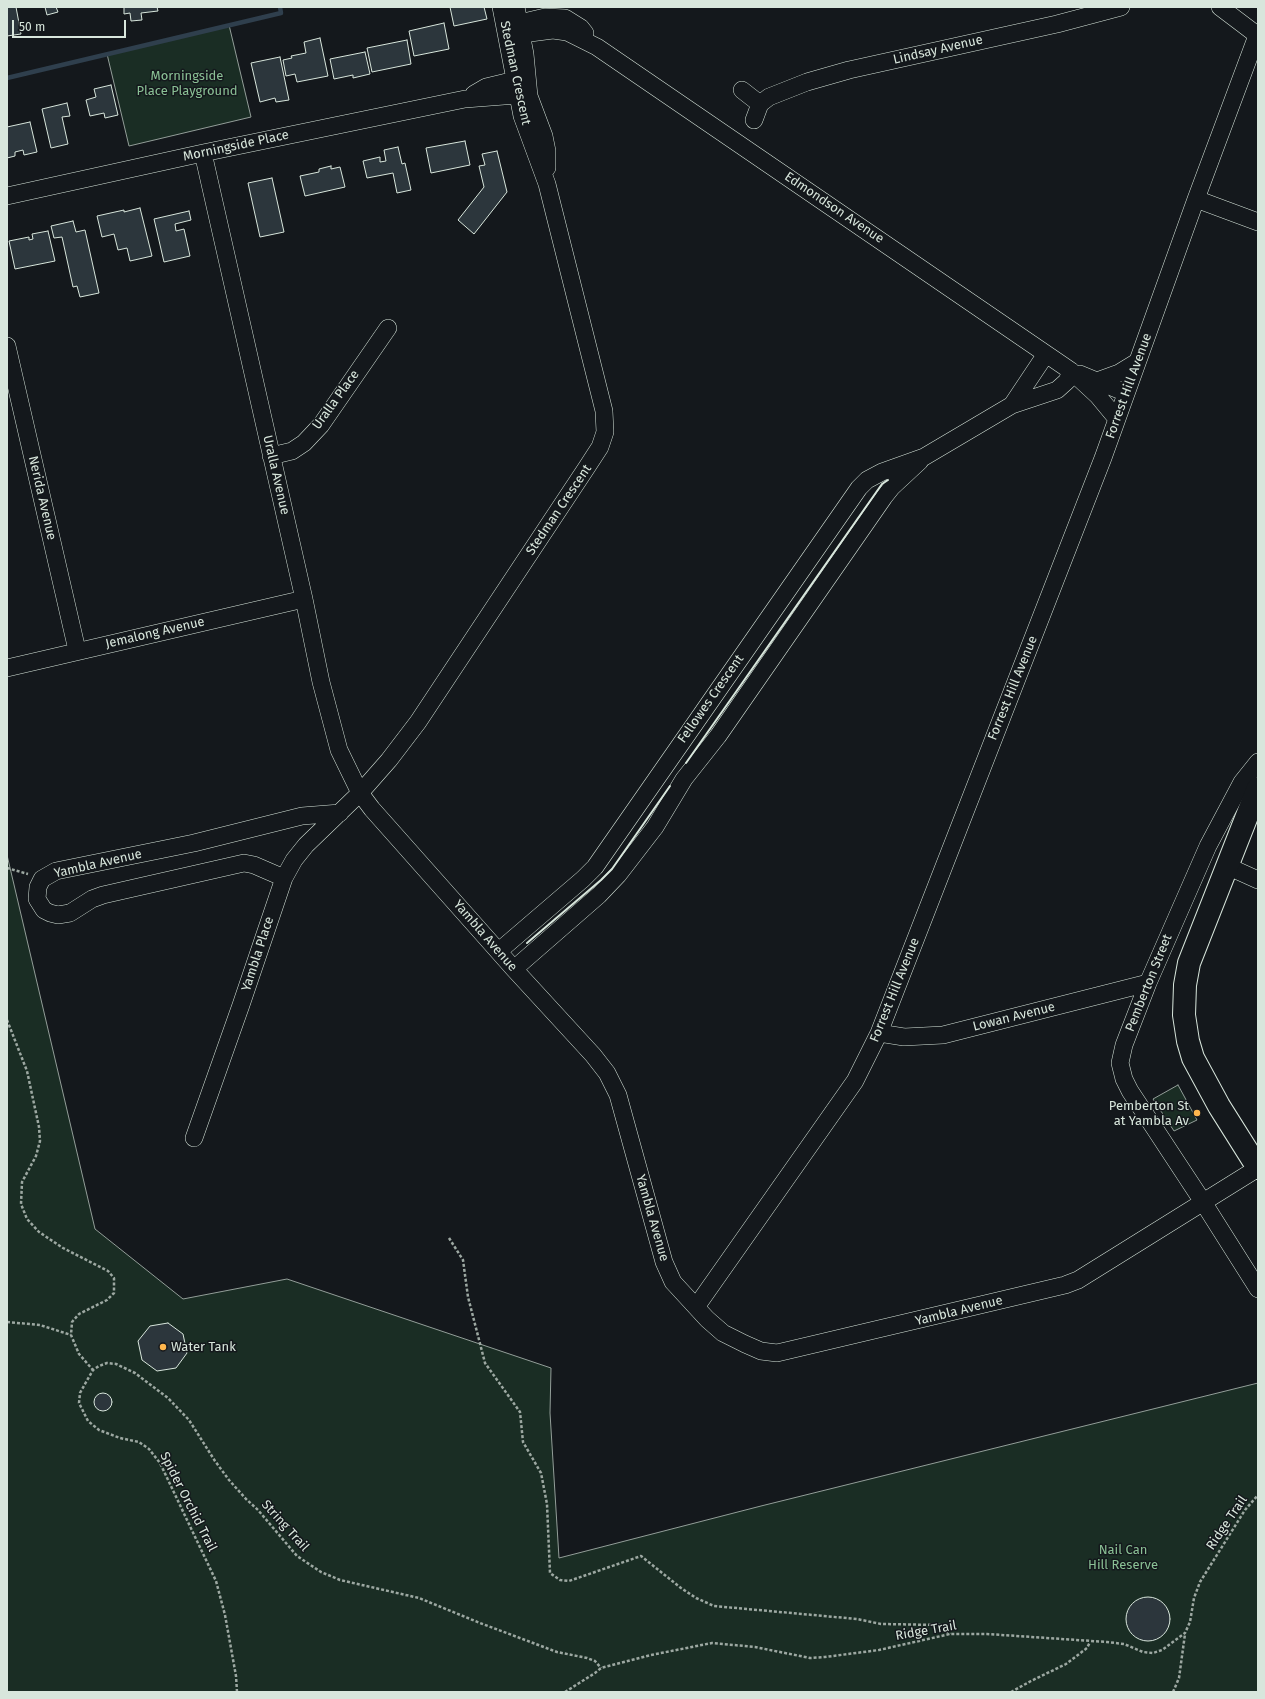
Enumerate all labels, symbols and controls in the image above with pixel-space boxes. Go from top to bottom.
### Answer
scale bar [14,12,128,38]
text: 50 m [19,20,45,34]
street label: Stedman Crescent [496,20,534,126]
street label: Lindsay Avenue [892,32,984,68]
park label: Morningside Place Playground [136,68,238,99]
street label: Morningside Place [182,127,290,165]
street label: Edmondson Avenue [781,169,887,247]
street label: Forrest Hill Avenue [1103,331,1155,441]
street label: Uralla Place [309,367,363,433]
street label: Uralla Avenue [259,434,293,516]
street label: Nerida Avenue [25,454,59,542]
street label: Stedman Crescent [523,462,595,558]
street label: Jemalong Avenue [104,614,206,652]
street label: Forrest Hill Avenue [985,634,1041,742]
street label: Fellowes Crescent [675,652,747,746]
street label: Yambla Avenue [53,846,143,882]
street label: Yambla Avenue [450,897,520,975]
street label: Yambla Place [239,915,277,993]
street label: Pemberton Street [1122,932,1176,1034]
street label: Forrest Hill Avenue [867,936,923,1044]
street label: Lowan Avenue [971,999,1057,1035]
place label: Pemberton St at Yambla Av [1109,1098,1189,1129]
marker: Pemberton St at Yambla Av [1192,1108,1202,1118]
street label: Yambla Avenue [632,1173,672,1263]
street label: Yambla Avenue [914,1293,1004,1329]
place label: Water Tank [171,1339,236,1355]
marker: Water Tank [158,1342,168,1352]
street label: Spider Orchid Trail [156,1450,220,1554]
street label: Ridge Trail [1203,1493,1251,1553]
street label: String Trail [258,1497,312,1555]
park label: Nail Can Hill Reserve [1088,1542,1158,1573]
street label: Ridge Trail [894,1618,958,1644]

